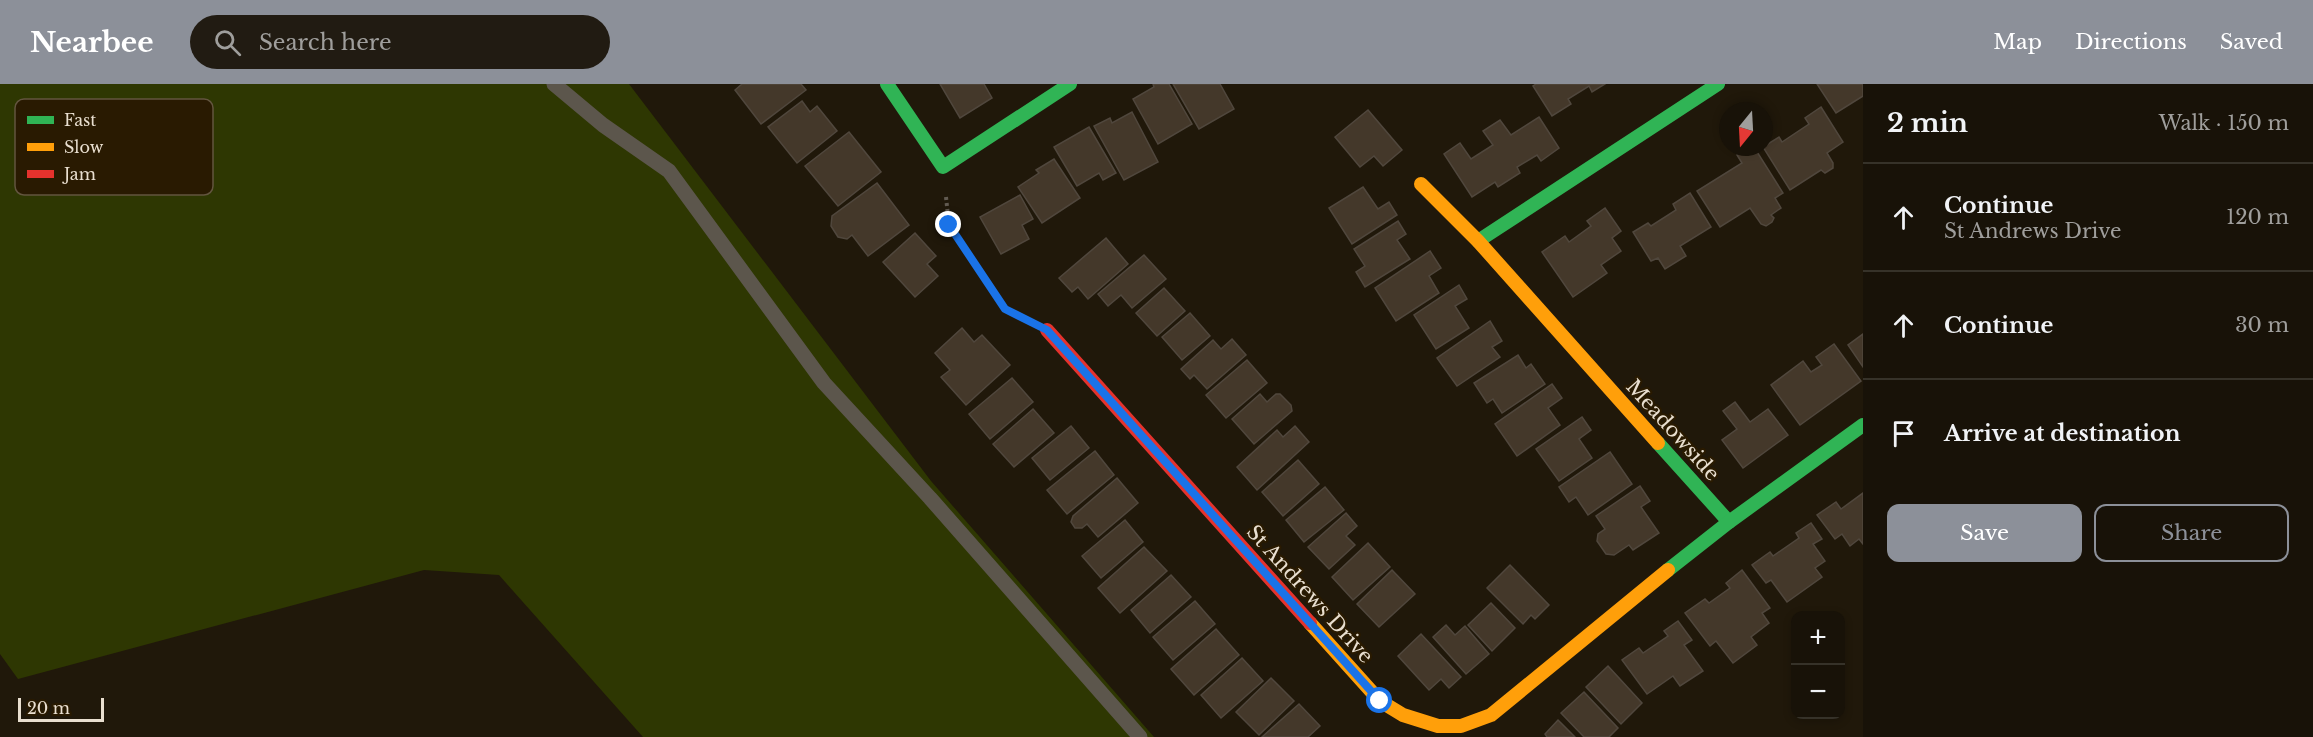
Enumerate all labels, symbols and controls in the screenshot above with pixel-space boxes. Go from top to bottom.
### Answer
search box [190,15,610,69]
text: Nearbee [30,25,154,60]
icon: search [211,26,244,59]
text: Search here [259,29,392,56]
text: Map [1993,29,2042,55]
text: Directions [2075,29,2187,55]
text: Saved [2220,29,2283,55]
legend [15,99,213,195]
north arrow [1719,102,1773,156]
text: 2 min [1887,107,1968,139]
text: Fast [64,110,96,130]
text: Walk · 150 m [2159,111,2289,135]
text: Slow [64,137,104,157]
text: Jam [62,164,96,184]
text: Continue [1944,192,2053,219]
icon: ahead [1887,201,1920,234]
text: 120 m [2226,205,2289,229]
route end [935,211,961,237]
text: St Andrews Drive [1944,219,2121,243]
icon: ahead [1887,309,1920,342]
text: Continue [1944,312,2053,339]
text: 30 m [2235,313,2289,337]
street label: Meadowside [1621,375,1725,485]
icon: arrive [1887,417,1920,450]
text: Arrive at destination [1944,420,2181,447]
button: Save [1887,504,2082,562]
button: Share [2094,504,2289,562]
street label: St Andrews Drive [1242,520,1378,668]
map controls [1791,611,1845,719]
button: + [1791,611,1845,665]
button: − [1791,665,1845,719]
route start [1366,687,1392,713]
scale bar [18,695,104,722]
text: 20 m [27,698,70,718]

